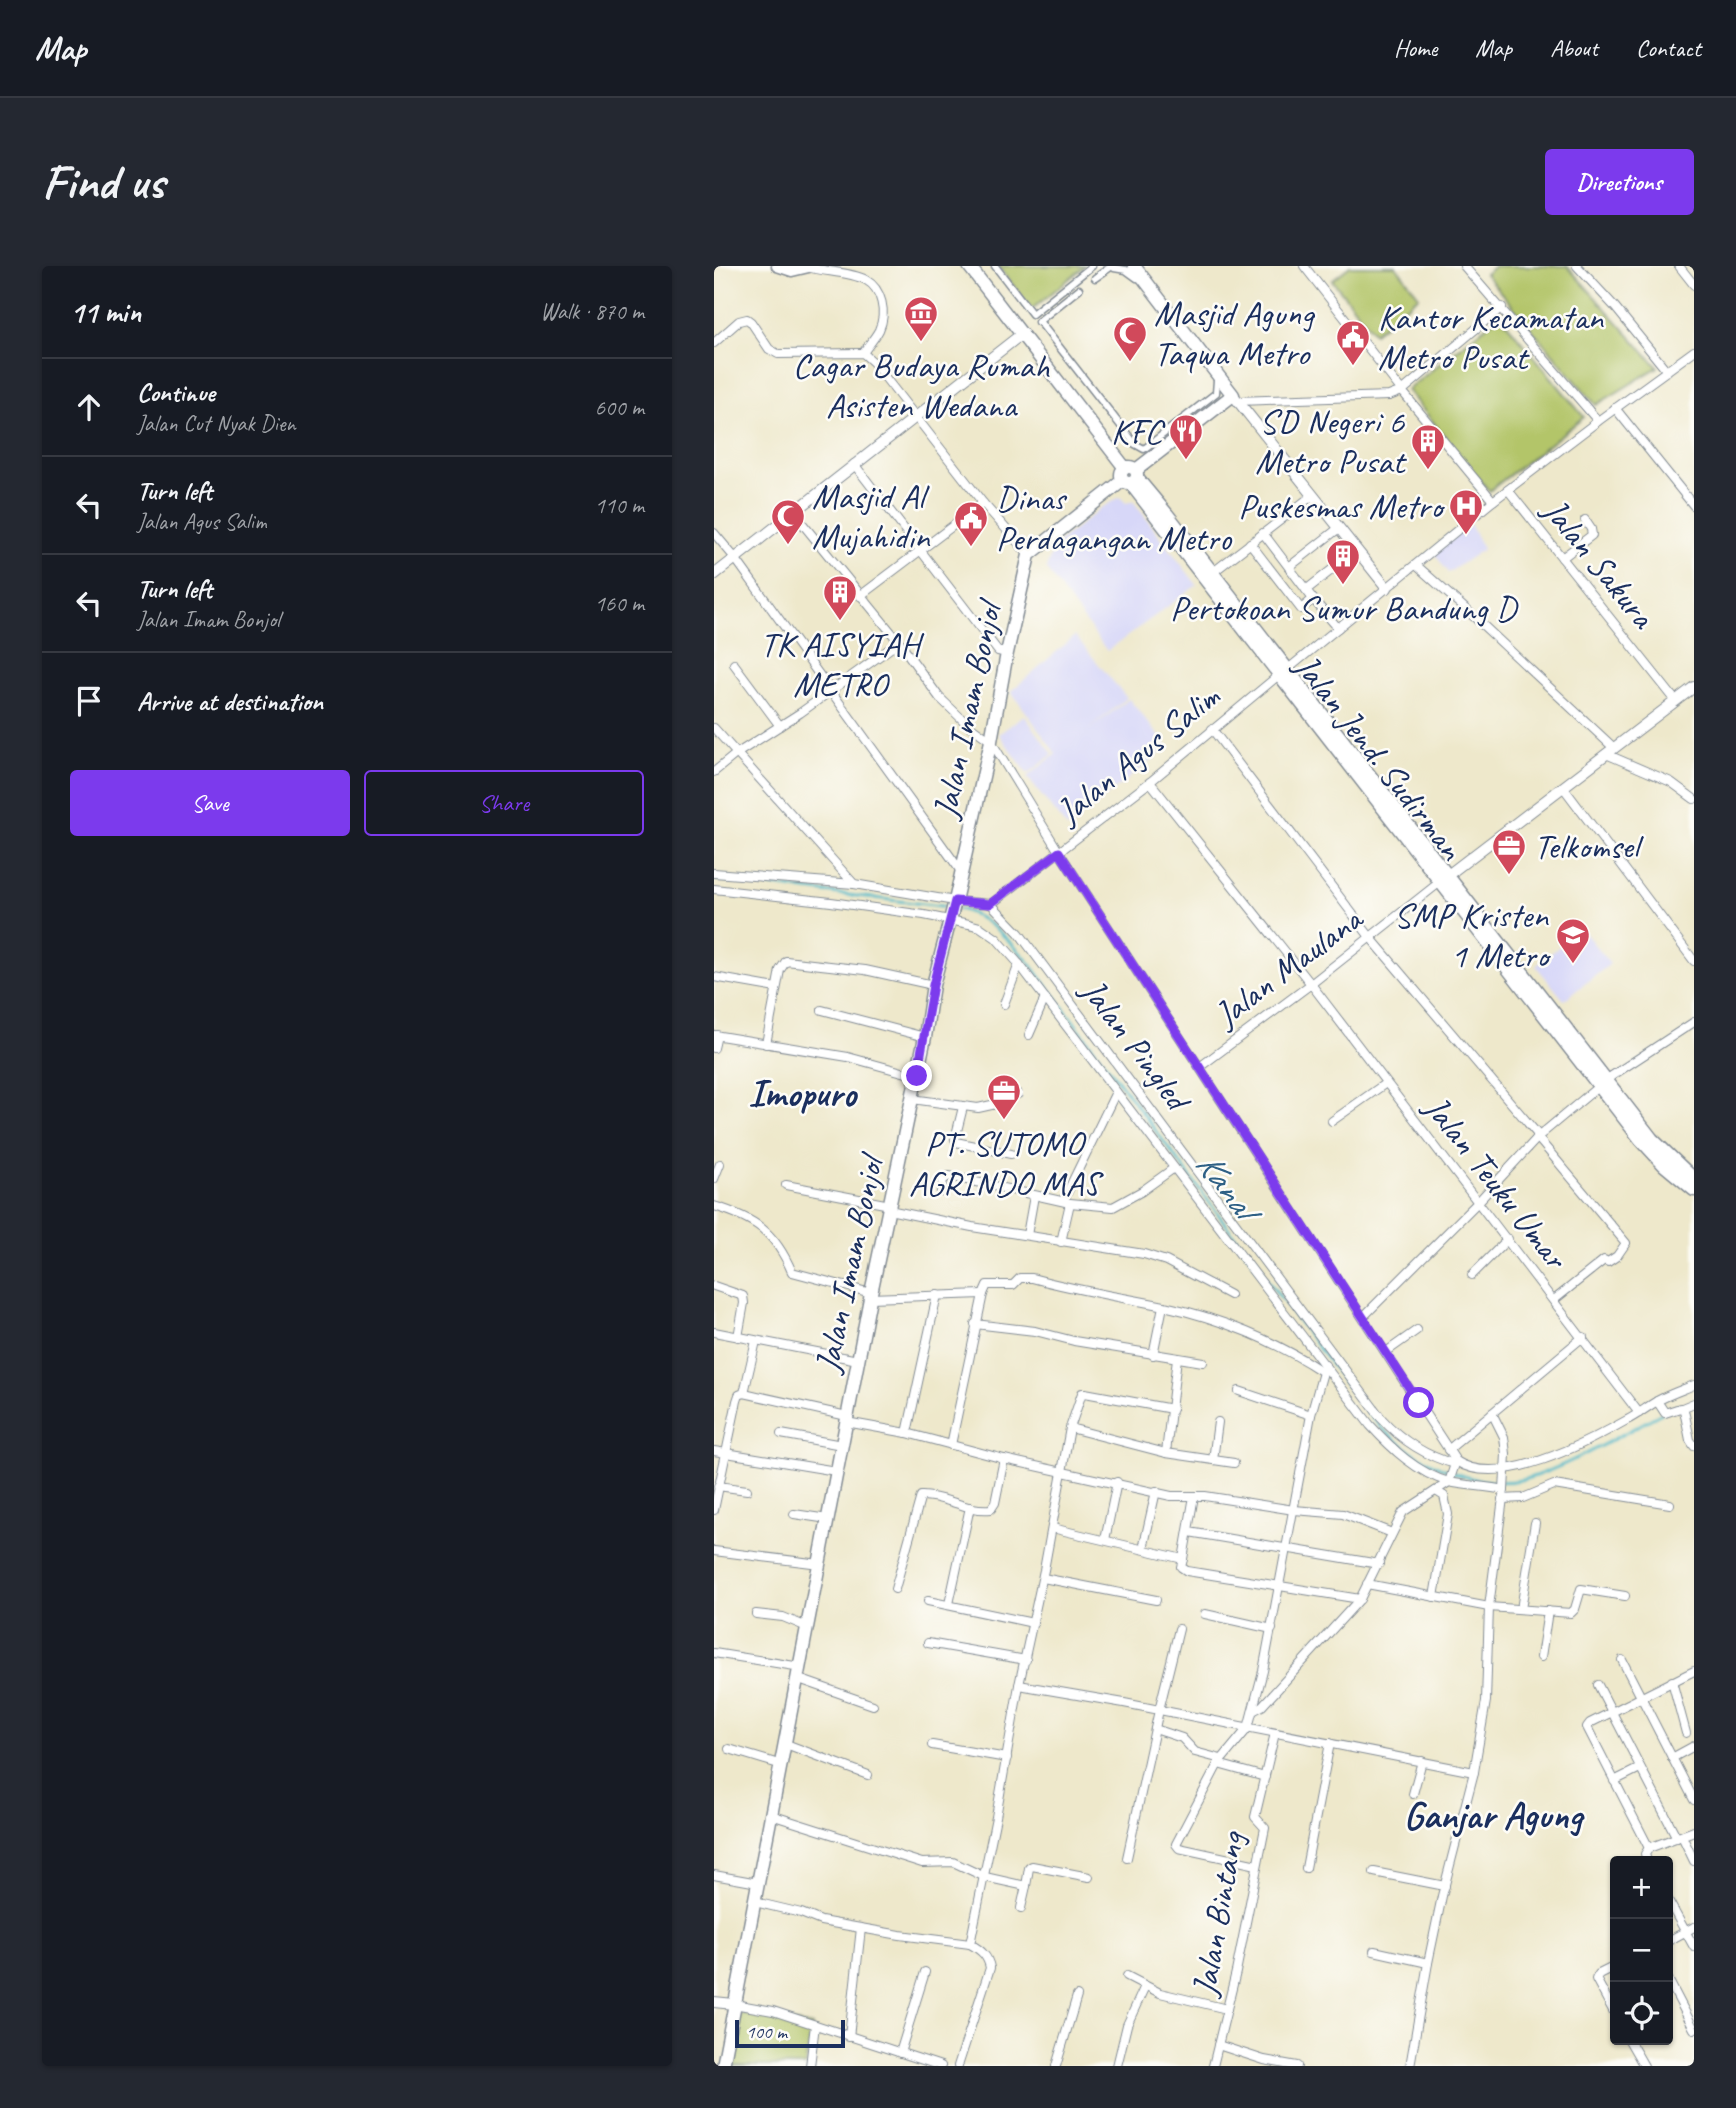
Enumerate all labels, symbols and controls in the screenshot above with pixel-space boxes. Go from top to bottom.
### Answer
text: Map [35,27,86,69]
text: Home [1394,33,1437,63]
text: Map [1475,33,1512,63]
text: About [1550,33,1598,63]
text: Contact [1636,33,1701,63]
button: Directions [1545,149,1694,215]
text: Find us [42,151,164,213]
place label: Masjid Agung Taqwa Metro [1154,291,1316,376]
text: 11 min [70,293,141,331]
museum icon: Cagar Budaya Rumah Asisten Wedana [902,294,940,343]
place label: Kantor Kecamatan Metro Pusat [1378,295,1604,380]
text: Walk · 870 m [540,297,644,326]
mosque icon: Masjid Agung Taqwa Metro [1111,314,1149,363]
public building icon: Kantor Kecamatan Metro Pusat [1334,318,1372,367]
place label: Cagar Budaya Rumah Asisten Wedana [793,343,1050,428]
text: Continue [137,376,215,409]
icon: ahead [70,388,108,426]
text: 600 m [595,393,644,422]
place label: SD Negeri 6 Metro Pusat [1255,399,1407,484]
text: Jalan Cut Nyak Dien [137,409,296,438]
place label: KFC [1111,409,1166,454]
restaurant icon: KFC [1167,412,1205,461]
building icon: SD Negeri 6 Metro Pusat [1409,422,1447,471]
text: Turn left [137,474,212,507]
place label: Masjid Al Mujahidin [812,474,931,559]
place label: Dinas Perdagangan Metro [996,476,1233,561]
place label: Puskesmas Metro [1238,484,1446,529]
icon: left [70,486,108,524]
hospital icon: Puskesmas Metro [1447,487,1485,536]
street label: Jalan Sakura [1532,488,1666,638]
text: 110 m [595,491,644,520]
mosque icon: Masjid Al Mujahidin [769,497,807,546]
public building icon: Dinas Perdagangan Metro [952,499,990,548]
text: Jalan Agus Salim [137,507,267,536]
building icon: Pertokoan Sumur Bandung D [1324,537,1362,586]
text: Turn left [137,572,212,605]
building icon: TK AISYIAH METRO [821,573,859,622]
icon: left [70,584,108,622]
place label: Pertokoan Sumur Bandung D [1170,586,1519,631]
text: 160 m [595,589,644,618]
street label: Jalan Imam Bonjol [922,594,1013,824]
text: Jalan Imam Bonjol [137,605,280,634]
place label: TK AISYIAH METRO [760,622,925,707]
street label: Jalan Jend. Sudirman [1283,644,1474,870]
street label: Jalan Agus Salim [1046,674,1230,835]
icon: arrive [70,682,108,720]
text: Arrive at destination [137,685,323,718]
button: Save [70,770,350,836]
button: Share [364,770,644,836]
place label: Telkomsel [1534,824,1645,869]
office icon: Telkomsel [1490,827,1528,876]
place label: SMP Kristen 1 Metro [1394,893,1552,978]
street label: Jalan Maulana [1204,896,1372,1038]
school or university icon: SMP Kristen 1 Metro [1554,916,1592,965]
street label: Jalan Pingled [1070,968,1202,1122]
route end [901,1060,932,1091]
district label: Imopuro [748,1070,858,1117]
office icon: PT. SUTOMO AGRINDO MAS [985,1072,1023,1121]
street label: Jalan Teuku Umar [1413,1085,1579,1279]
place label: PT. SUTOMO AGRINDO MAS [909,1121,1104,1206]
water label: Kanal [1186,1142,1273,1236]
street label: Jalan Imam Bonjol [804,1148,895,1378]
route start [1403,1387,1434,1418]
district label: Ganjar Agung [1404,1792,1585,1839]
street label: Jalan Bintang [1181,1826,1255,2001]
map controls [1610,1856,1673,2045]
button: + [1610,1856,1673,1919]
button: − [1610,1919,1673,1982]
button: locate [1610,1982,1673,2045]
scale bar [735,2017,845,2049]
text: 100 m [746,2020,787,2044]

